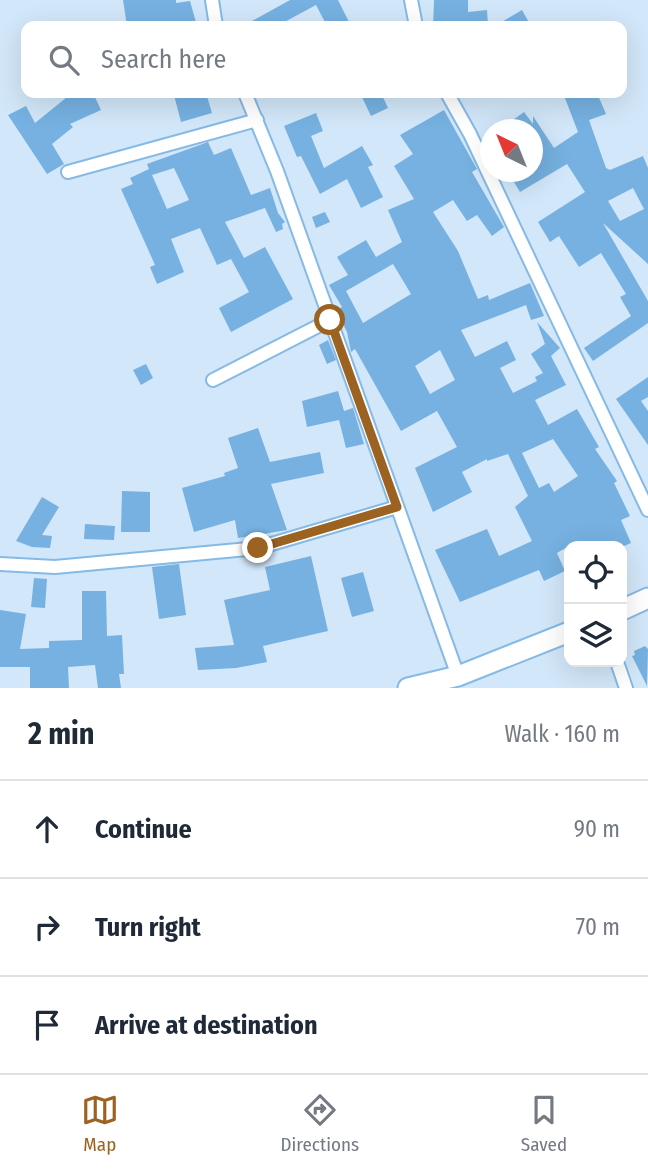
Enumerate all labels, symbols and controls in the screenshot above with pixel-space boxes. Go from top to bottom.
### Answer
search box [21,21,627,98]
icon: search [45,41,83,79]
text: Search here [101,44,226,75]
north arrow [480,119,543,182]
route start [314,304,345,335]
route end [242,532,273,563]
map controls [564,541,627,667]
button: locate [564,541,627,604]
button: layers [564,604,627,667]
text: 2 min [28,716,95,752]
text: Walk · 160 m [504,720,620,748]
icon: ahead [28,810,66,848]
text: Continue [95,814,192,845]
text: 90 m [574,815,620,843]
icon: right [28,908,66,946]
text: Turn right [95,912,201,943]
text: 70 m [576,913,620,941]
icon: arrive [28,1006,66,1044]
text: Arrive at destination [95,1010,318,1041]
tab: Map [81,1091,119,1156]
tab: Directions [281,1091,359,1156]
tab: Saved [521,1091,567,1156]

